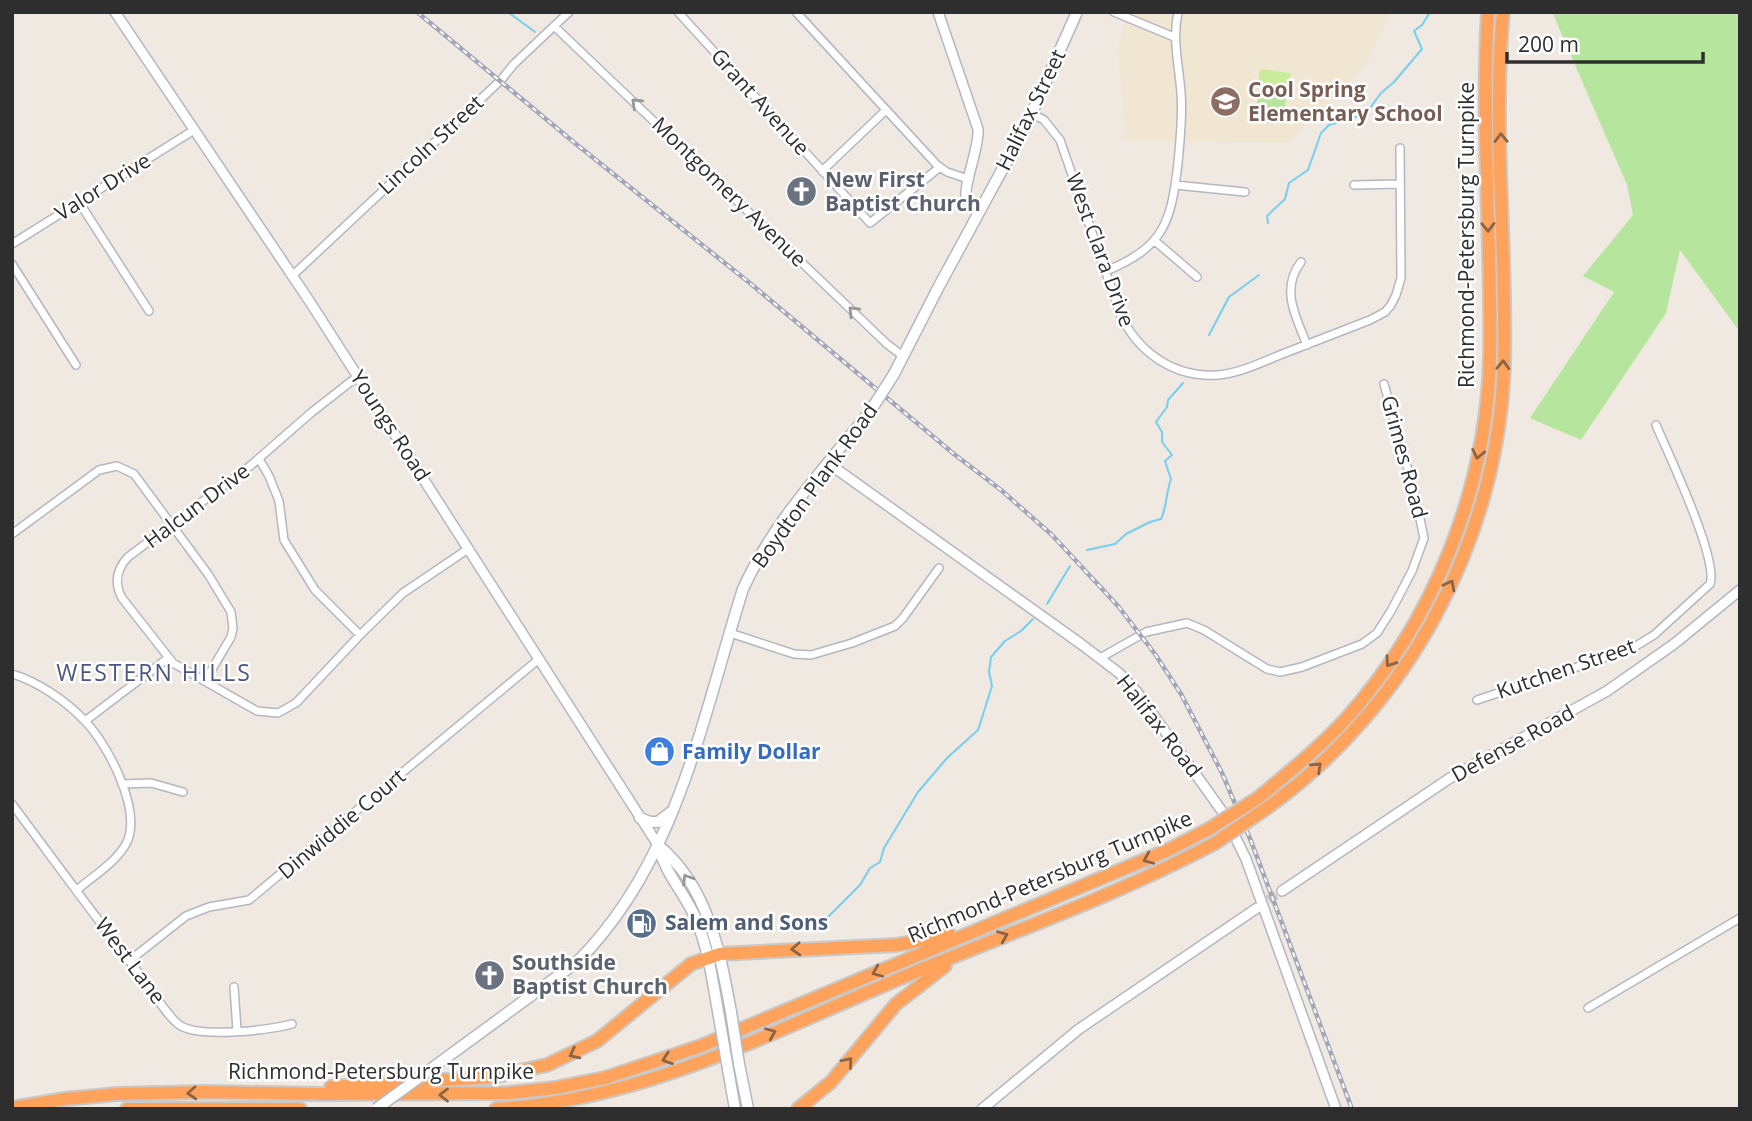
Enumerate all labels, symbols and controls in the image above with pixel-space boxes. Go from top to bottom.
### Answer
scale bar [1507,21,1703,65]
text: 200 m [1518,30,1579,58]
street label: Grant Avenue [705,42,816,161]
street label: Halifax Street [989,44,1072,175]
place label: Cool Spring Elementary School [1248,75,1443,127]
street label: Richmond-Petersburg Turnpike [1452,82,1480,388]
school or university icon: Cool Spring Elementary School [1208,85,1242,119]
street label: Lincoln Street [372,88,489,200]
one-way arrow [631,99,644,112]
street label: Montgomery Avenue [646,110,813,272]
one-way arrow [1493,132,1508,143]
street label: Valor Drive [49,146,156,227]
place label: New First Baptist Church [825,165,981,217]
street label: West Clara Drive [1060,169,1142,330]
church icon: New First Baptist Church [785,175,819,209]
one-way arrow [1480,222,1495,233]
one-way arrow [848,307,861,320]
one-way arrow [1496,360,1511,371]
street label: Youngs Road [344,365,437,486]
street label: Grimes Road [1375,392,1435,521]
street label: Boydton Plank Road [745,397,883,573]
one-way arrow [1472,448,1487,460]
street label: Halcun Drive [138,456,255,554]
one-way arrow [1442,580,1456,592]
street label: Kutchen Street [1493,631,1639,705]
one-way arrow [1386,654,1398,667]
district label: WESTERN HILLS [56,656,252,688]
street label: Halifax Road [1111,668,1209,782]
street label: Defense Road [1446,698,1579,788]
shop icon: Family Dollar [642,735,676,769]
place label: Family Dollar [682,737,821,765]
street label: Dinwiddie Court [272,762,411,885]
one-way arrow [1309,763,1322,776]
street label: Richmond-Petersburg Turnpike [903,803,1196,949]
one-way arrow [1142,851,1155,865]
one-way arrow [682,874,695,887]
fuel station icon: Salem and Sons [625,906,659,940]
place label: Salem and Sons [665,908,828,936]
street label: West Lane [89,911,173,1009]
one-way arrow [996,930,1009,944]
one-way arrow [791,941,802,956]
place label: Southside Baptist Church [512,948,668,1000]
church icon: Southside Baptist Church [472,958,506,992]
one-way arrow [872,964,885,978]
one-way arrow [764,1027,776,1041]
one-way arrow [569,1045,581,1059]
one-way arrow [662,1051,674,1065]
street label: Richmond-Petersburg Turnpike [228,1057,534,1085]
one-way arrow [839,1057,852,1070]
one-way arrow [186,1085,197,1100]
one-way arrow [438,1087,449,1103]

